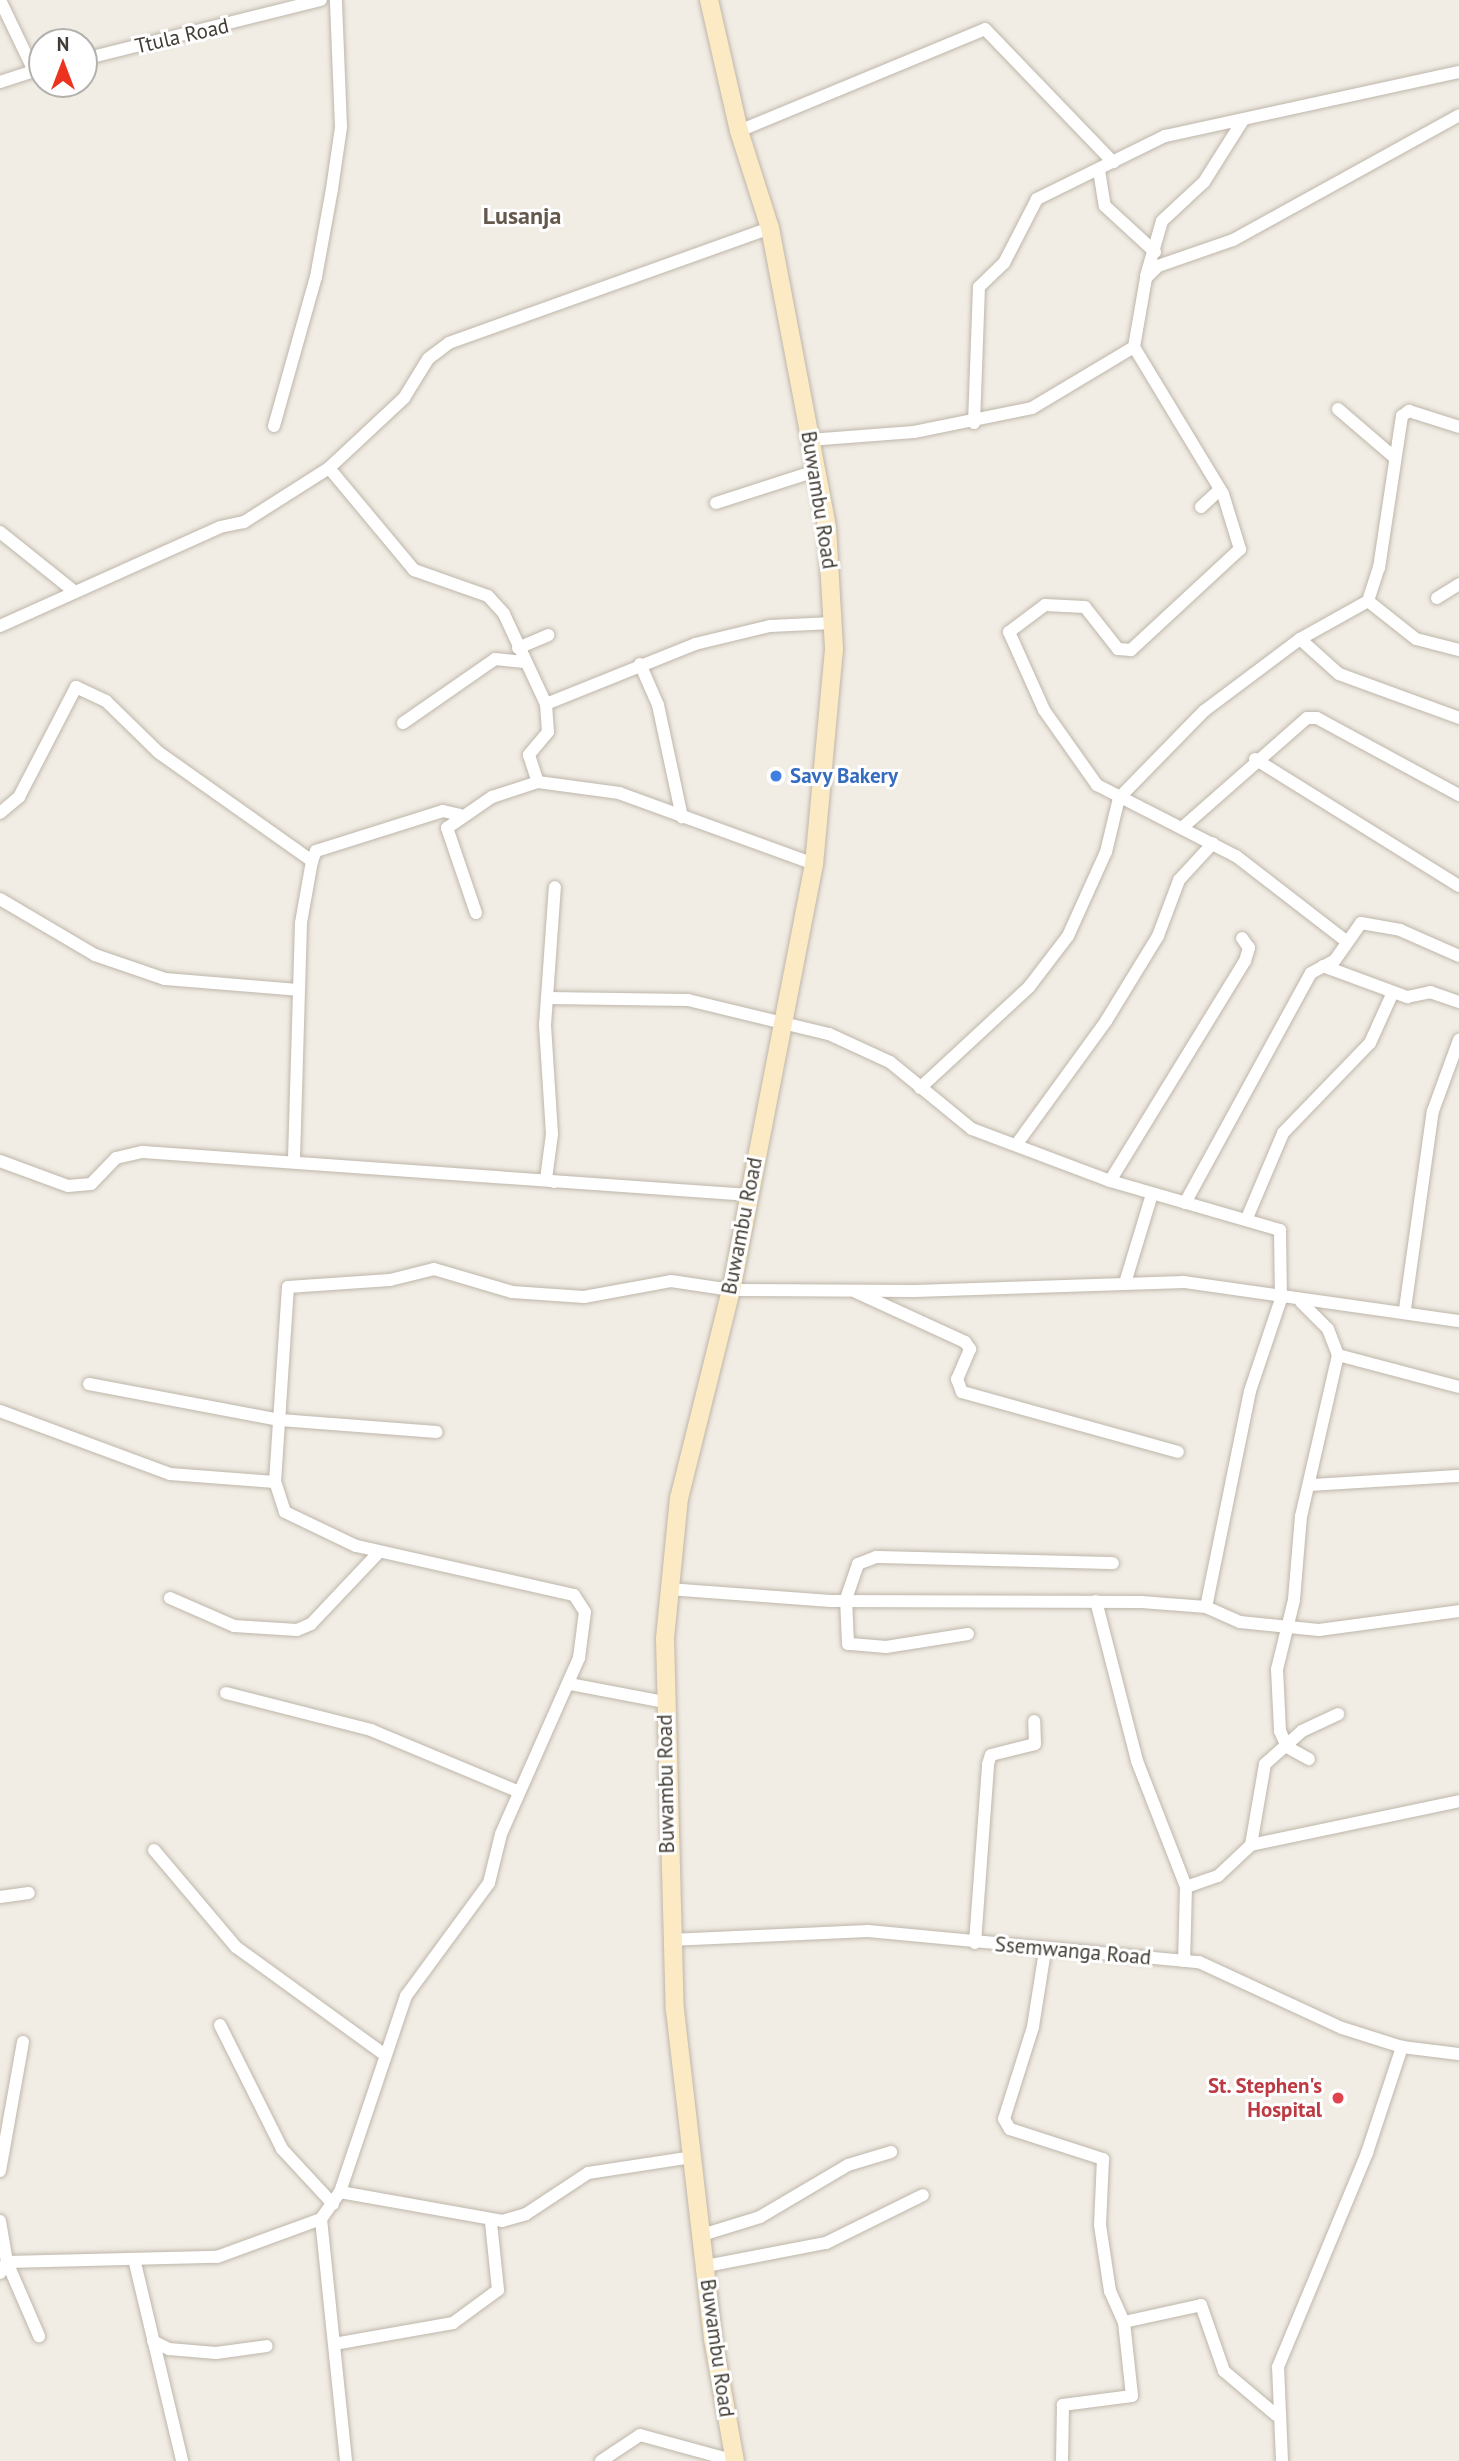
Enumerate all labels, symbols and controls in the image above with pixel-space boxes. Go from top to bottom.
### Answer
street label: Ttula Road [133,13,231,59]
north arrow [28,28,98,98]
text: N [57,32,69,56]
district label: Lusanja [483,202,561,230]
street label: Buwambu Road [796,429,842,571]
place label: Savy Bakery [790,763,899,789]
marker: Savy Bakery [768,768,784,784]
street label: Buwambu Road [716,1155,768,1297]
street label: Buwambu Road [652,1714,680,1854]
street label: Ssemwanga Road [994,1932,1152,1970]
place label: St. Stephen's Hospital [1206,2073,1322,2123]
marker: St. Stephen's Hospital [1328,2088,1348,2108]
street label: Buwambu Road [695,2277,739,2419]

